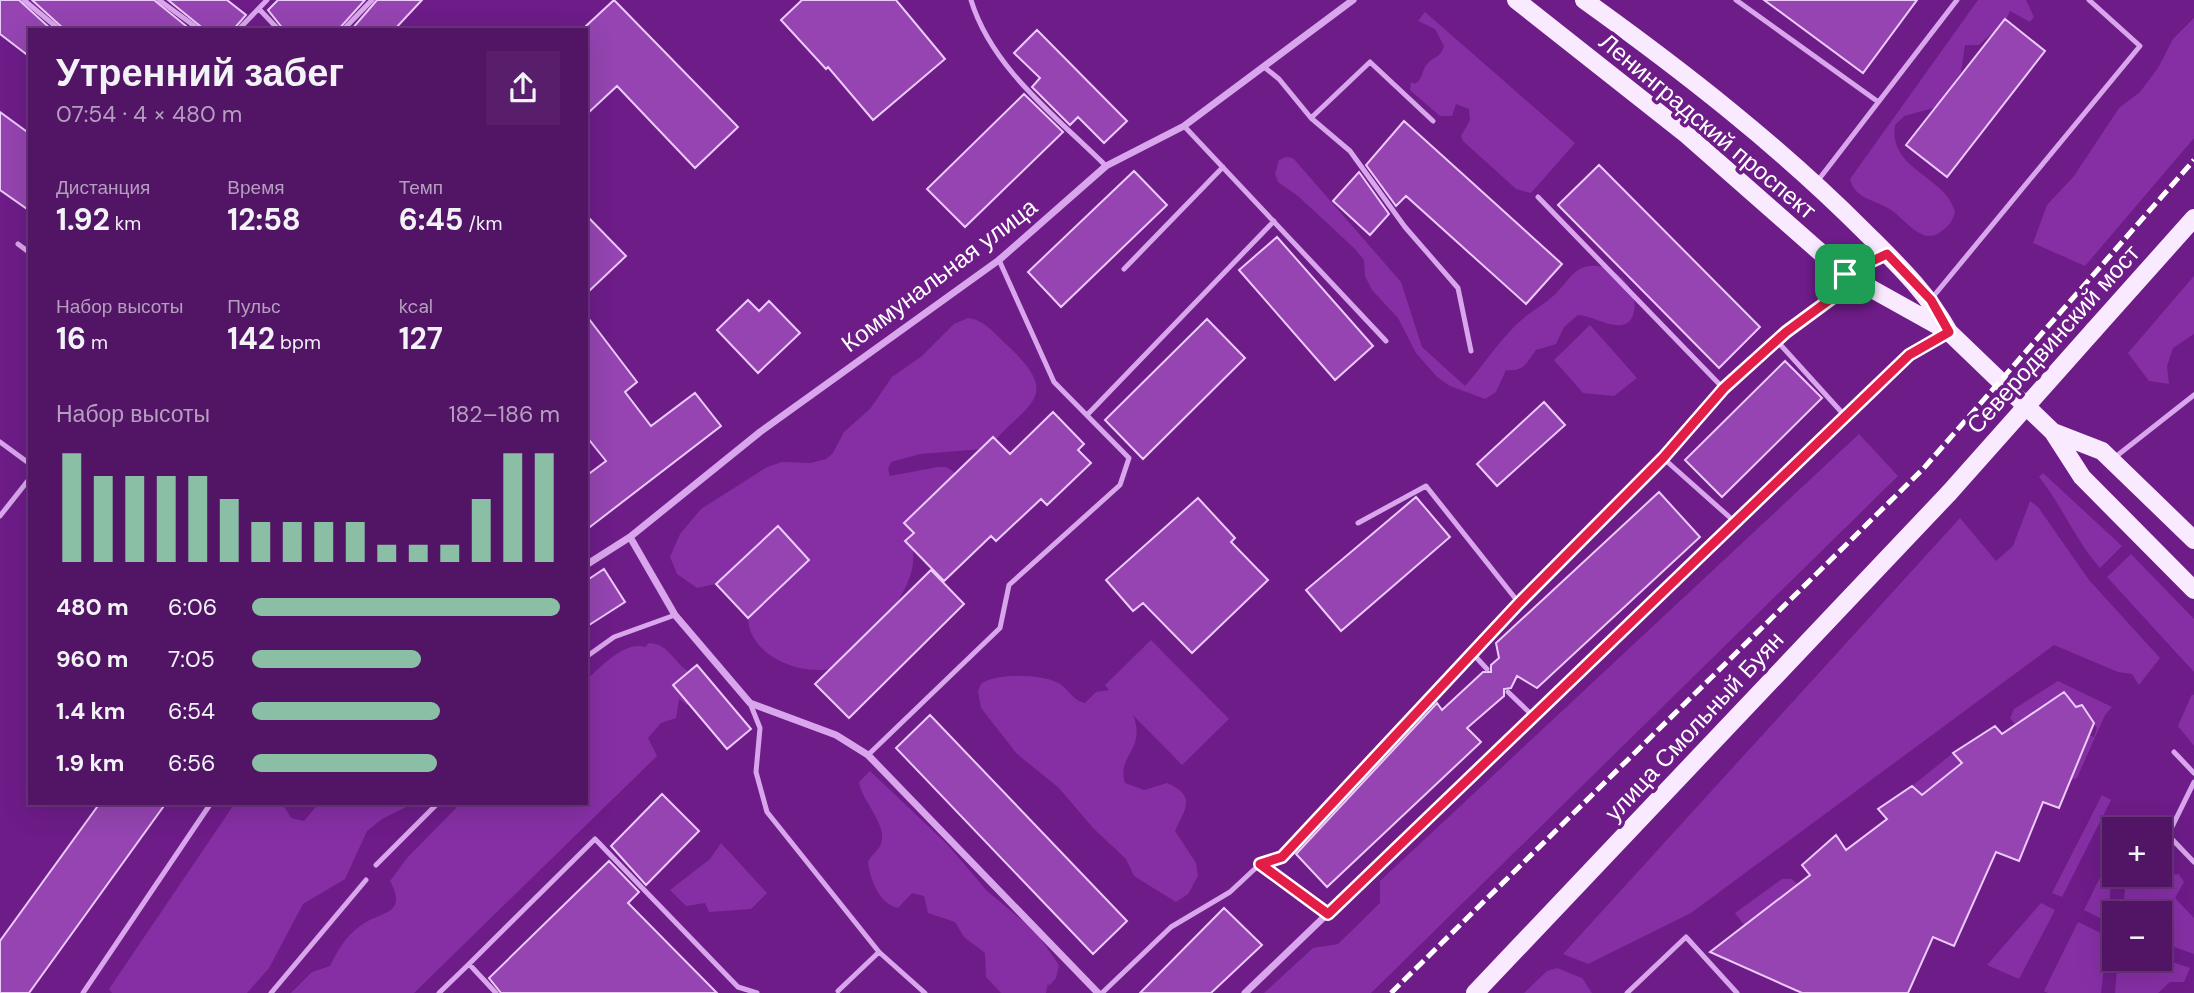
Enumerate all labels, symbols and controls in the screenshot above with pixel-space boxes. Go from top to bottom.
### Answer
street label: Ленинградский проспект [1593,26,1823,226]
text: Утренний забег [56,48,344,98]
button: share [486,51,560,125]
text: 07:54 · 4 × 480 m [56,99,242,129]
text: Дистанция [56,175,150,200]
text: Время [227,175,285,200]
text: Темп [399,175,443,200]
street label: Коммунальная улица [835,191,1044,359]
text: 1.92 [56,200,110,239]
text: 12:58 [227,200,301,239]
text: 6:45 [399,200,463,239]
text: km [110,211,141,236]
text: /km [463,211,502,236]
street label: Северодвинский мост [1960,238,2146,440]
pin [1815,244,1875,304]
icon: arrive [1826,255,1864,293]
text: Набор высоты [56,294,183,319]
text: Пульс [227,294,281,319]
text: kcal [399,294,433,319]
text: 16 [56,319,86,358]
text: 142 [227,319,275,358]
text: 127 [399,319,443,358]
text: m [86,330,108,355]
text: bpm [275,330,321,355]
text: Набор высоты [56,399,210,429]
text: 182–186 m [448,399,560,429]
text: 480 m [56,592,129,622]
text: 6:06 [168,592,217,622]
street label: улица Смольный Буян [1598,624,1790,828]
text: 960 m [56,644,128,674]
text: 7:05 [168,644,215,674]
text: 1.4 km [56,696,125,726]
text: 6:54 [168,696,215,726]
text: 1.9 km [56,748,124,778]
text: 6:56 [168,748,216,778]
map controls [2102,817,2172,971]
button: + [2102,817,2172,887]
button: − [2102,901,2172,971]

